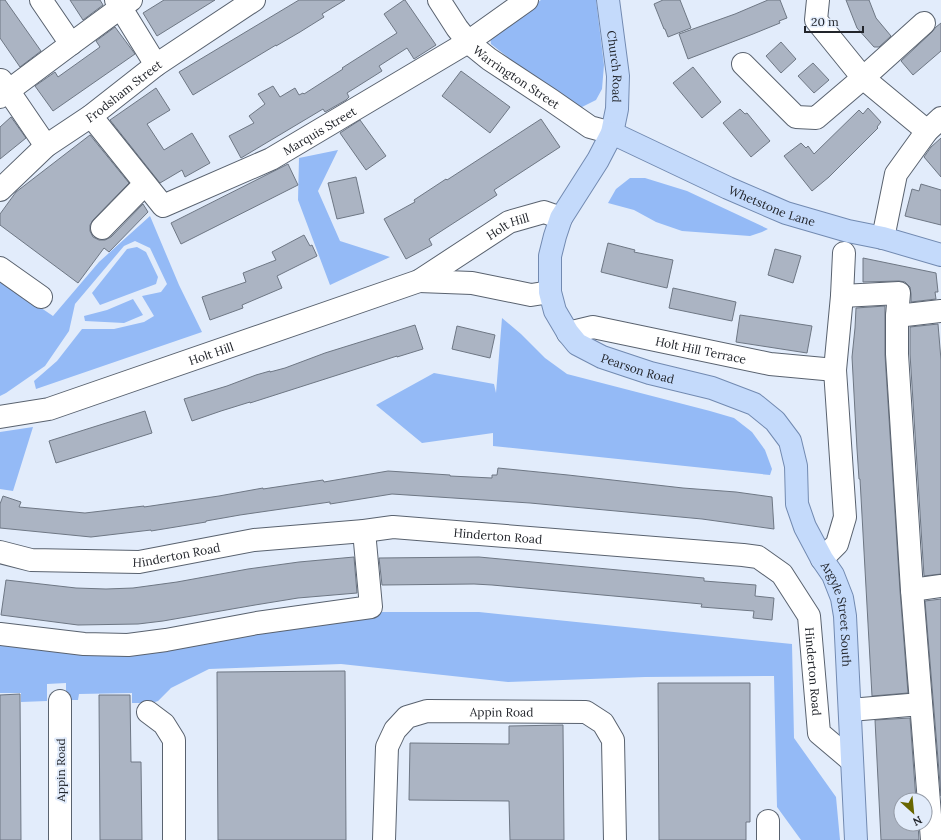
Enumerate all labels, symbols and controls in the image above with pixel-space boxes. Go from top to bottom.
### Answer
scale bar [805,8,863,34]
text: 20 m [811,14,839,29]
street label: Church Road [605,30,626,103]
street label: Warrington Street [470,42,563,112]
street label: Frodsham Street [83,56,165,125]
street label: Marquis Street [280,103,359,158]
street label: Whetstone Lane [727,182,818,229]
street label: Holt Hill [483,209,531,243]
street label: Holt Hill Terrace [654,333,748,366]
street label: Holt Hill [187,338,235,368]
street label: Pearson Road [599,350,676,386]
street label: Hinderton Road [453,524,543,546]
street label: Hinderton Road [132,539,221,570]
street label: Argyle Street South [818,557,855,667]
street label: Hinderton Road [802,626,825,716]
street label: Appin Road [469,704,533,719]
street label: Appin Road [53,738,68,803]
north arrow [893,792,933,832]
text: N [910,813,925,829]

